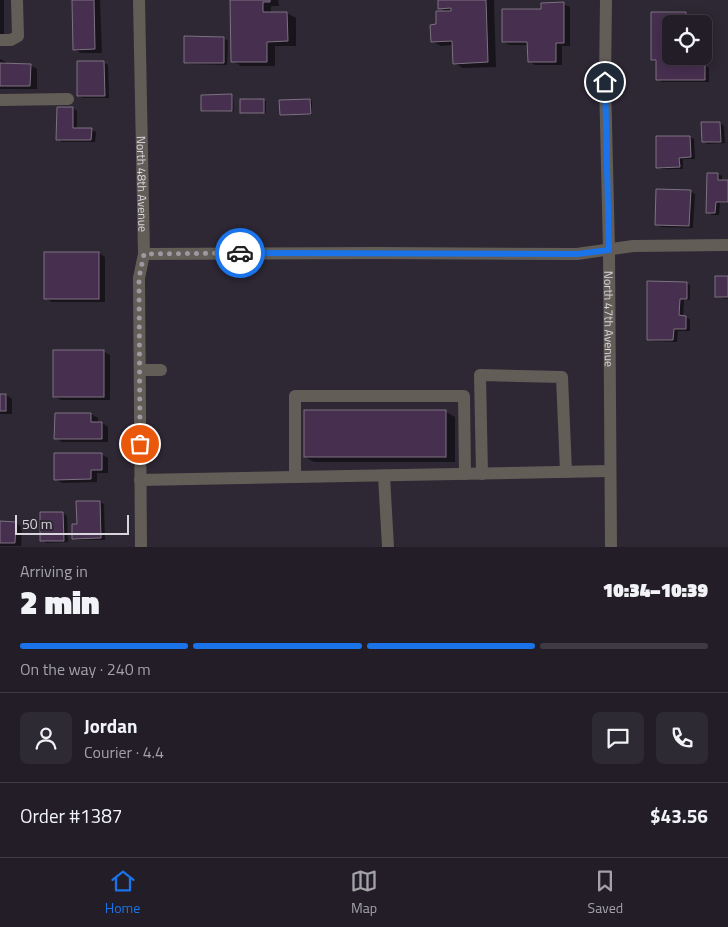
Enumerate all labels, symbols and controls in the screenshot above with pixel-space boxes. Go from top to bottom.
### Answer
map controls [662,15,712,65]
button: locate [662,15,712,65]
pin [584,61,626,103]
icon: home [591,68,619,96]
street label: North 48th Avenue [132,136,153,232]
courier [215,228,265,278]
icon: car [226,239,254,267]
street label: North 47th Avenue [600,271,619,367]
pin [119,423,161,465]
icon: bag [126,430,154,458]
scale bar [15,512,129,535]
text: 50 m [22,513,52,534]
text: Arriving in [20,559,88,583]
text: 10:34–10:39 [603,575,708,604]
text: 2 min [20,578,100,626]
text: On the way · 240 m [20,657,151,681]
text: Jordan [84,711,137,740]
button: person [20,712,72,764]
button: chat [592,712,644,764]
button: phone [656,712,708,764]
text: Courier · 4.4 [84,740,164,764]
text: Order #1387 [20,801,122,830]
text: $43.56 [650,801,708,830]
tab: Home [105,867,140,918]
tab: Map [350,867,378,918]
tab: Saved [588,867,623,918]

